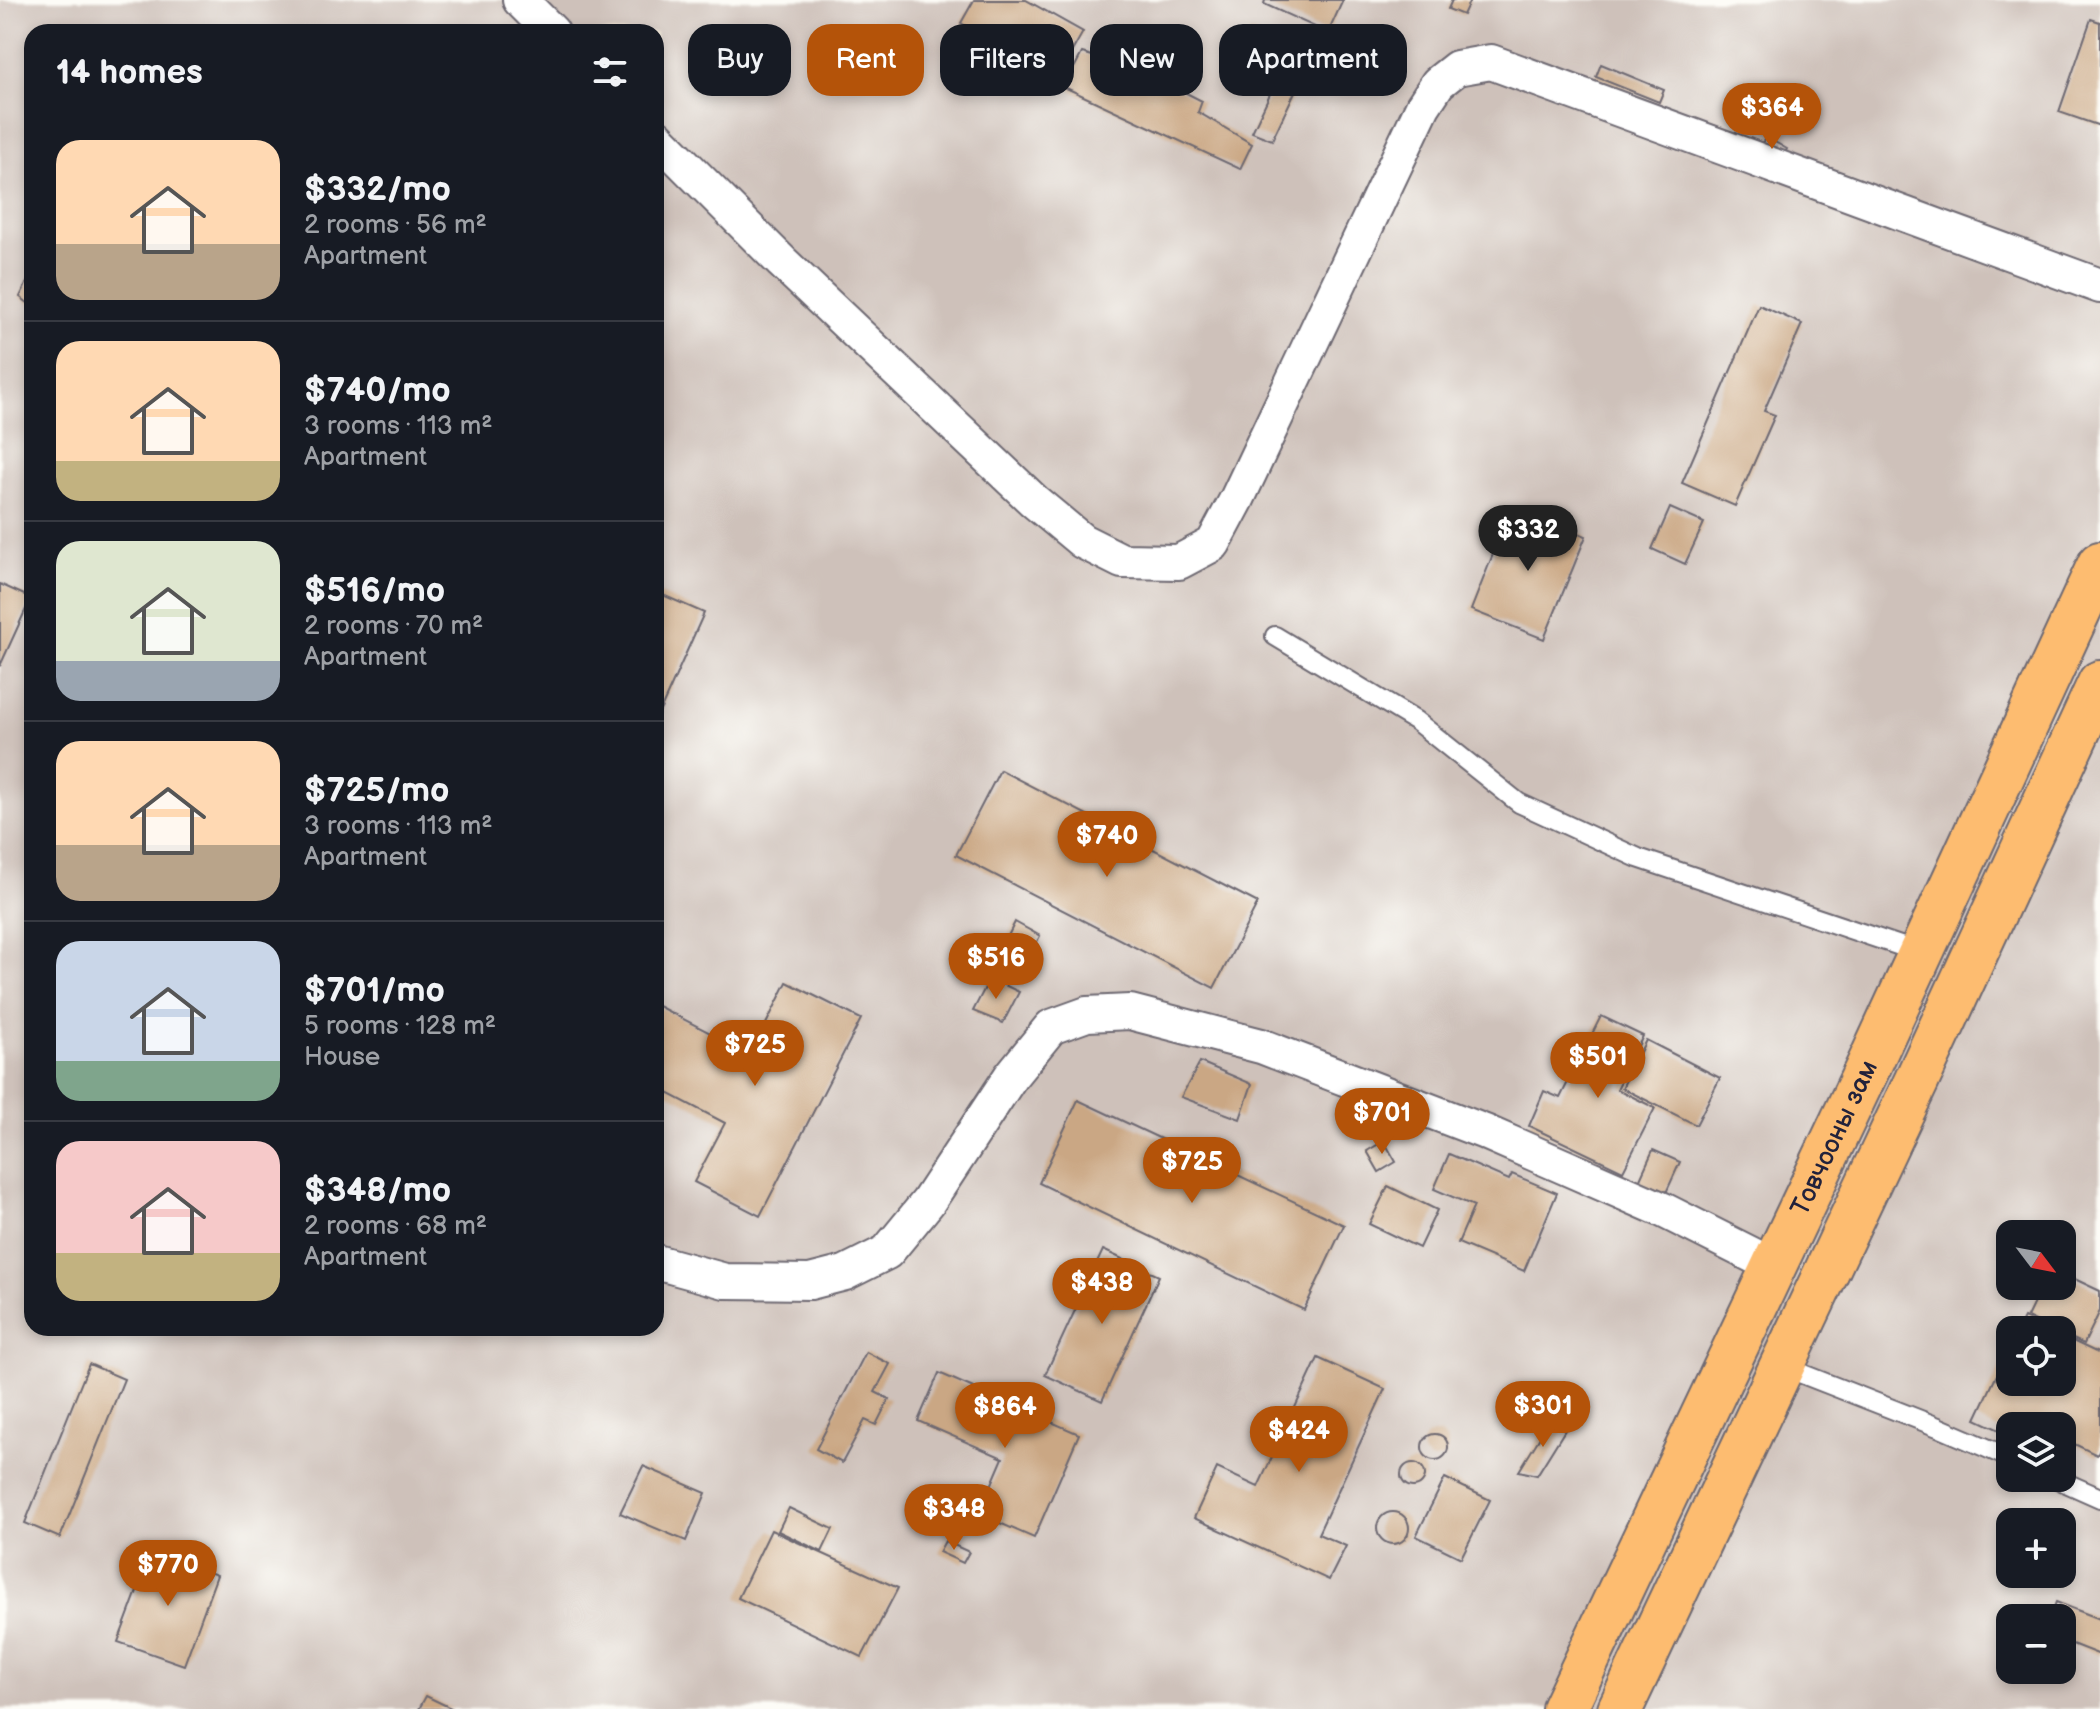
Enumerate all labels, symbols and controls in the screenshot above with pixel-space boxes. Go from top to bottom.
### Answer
chip: Buy [688,24,791,96]
chip: Rent [807,24,924,96]
chip: Filters [940,24,1074,96]
chip: New [1090,24,1203,96]
chip: Apartment [1219,24,1407,96]
icon: filters [588,50,632,94]
text: 14 homes [56,52,203,93]
pin: $364 [1725,83,1819,151]
text: $364 [1740,93,1804,124]
text: $332/mo [304,169,451,210]
icon: home [120,172,216,268]
text: 2 rooms · 56 m² [304,210,487,241]
text: Apartment [304,241,427,272]
text: $740/mo [304,370,451,411]
icon: home [120,373,216,469]
text: 3 rooms · 113 m² [304,411,493,442]
text: Apartment [304,442,427,473]
pin: $332 [1481,505,1575,573]
text: $332 [1496,515,1560,546]
text: $516/mo [304,570,445,611]
icon: home [120,573,216,669]
text: 2 rooms · 70 m² [304,611,483,642]
text: Apartment [304,642,427,673]
text: $725/mo [304,770,449,811]
icon: home [120,773,216,869]
text: 3 rooms · 113 m² [304,811,493,842]
pin: $740 [1060,811,1154,879]
text: $740 [1076,821,1139,852]
text: Apartment [304,842,427,873]
pin: $516 [949,933,1043,1001]
text: $516 [967,943,1025,974]
text: $701/mo [304,970,445,1011]
icon: home [120,973,216,1069]
text: 5 rooms · 128 m² [304,1011,496,1042]
pin: $725 [708,1020,802,1088]
text: $725 [724,1030,786,1061]
pin: $501 [1551,1032,1645,1100]
text: House [304,1042,380,1073]
text: $501 [1568,1042,1628,1073]
street label: Товчооны зам [1785,1055,1885,1221]
pin: $701 [1335,1088,1429,1156]
text: $701 [1353,1098,1411,1129]
pin: $725 [1145,1137,1239,1205]
text: $725 [1161,1147,1223,1178]
text: $348/mo [304,1170,451,1211]
icon: home [120,1173,216,1269]
text: 2 rooms · 68 m² [304,1211,487,1242]
north arrow [1996,1220,2076,1300]
map controls [1996,1220,2076,1684]
text: Apartment [304,1242,427,1273]
pin: $438 [1055,1258,1149,1326]
text: $438 [1070,1268,1134,1299]
button: locate [1996,1316,2076,1396]
pin: $301 [1496,1381,1590,1449]
pin: $864 [958,1382,1052,1450]
text: $301 [1513,1391,1573,1422]
text: $864 [973,1392,1037,1423]
pin: $424 [1252,1406,1346,1474]
button: layers [1996,1412,2076,1492]
text: $424 [1268,1416,1330,1447]
pin: $348 [907,1484,1001,1552]
text: $348 [922,1494,986,1525]
button: + [1996,1508,2076,1588]
pin: $770 [121,1540,215,1608]
text: $770 [137,1550,199,1581]
button: − [1996,1604,2076,1684]

